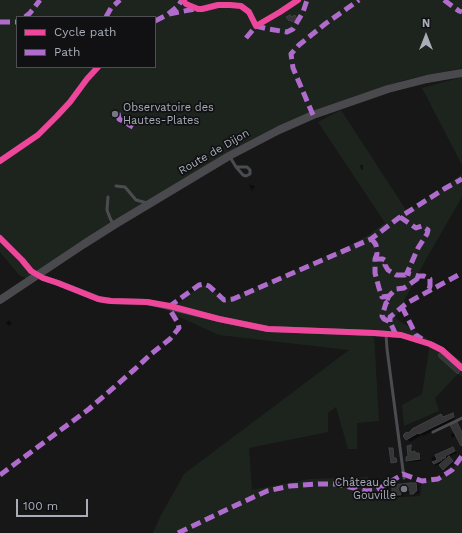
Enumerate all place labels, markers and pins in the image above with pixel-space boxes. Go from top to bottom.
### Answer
place label: Observatoire des Hautes-Plates [123,101,214,127]
marker: Observatoire des Hautes-Plates [110,109,120,119]
place label: Château de Gouville [335,476,396,502]
marker: Château de Gouville [399,484,409,494]

